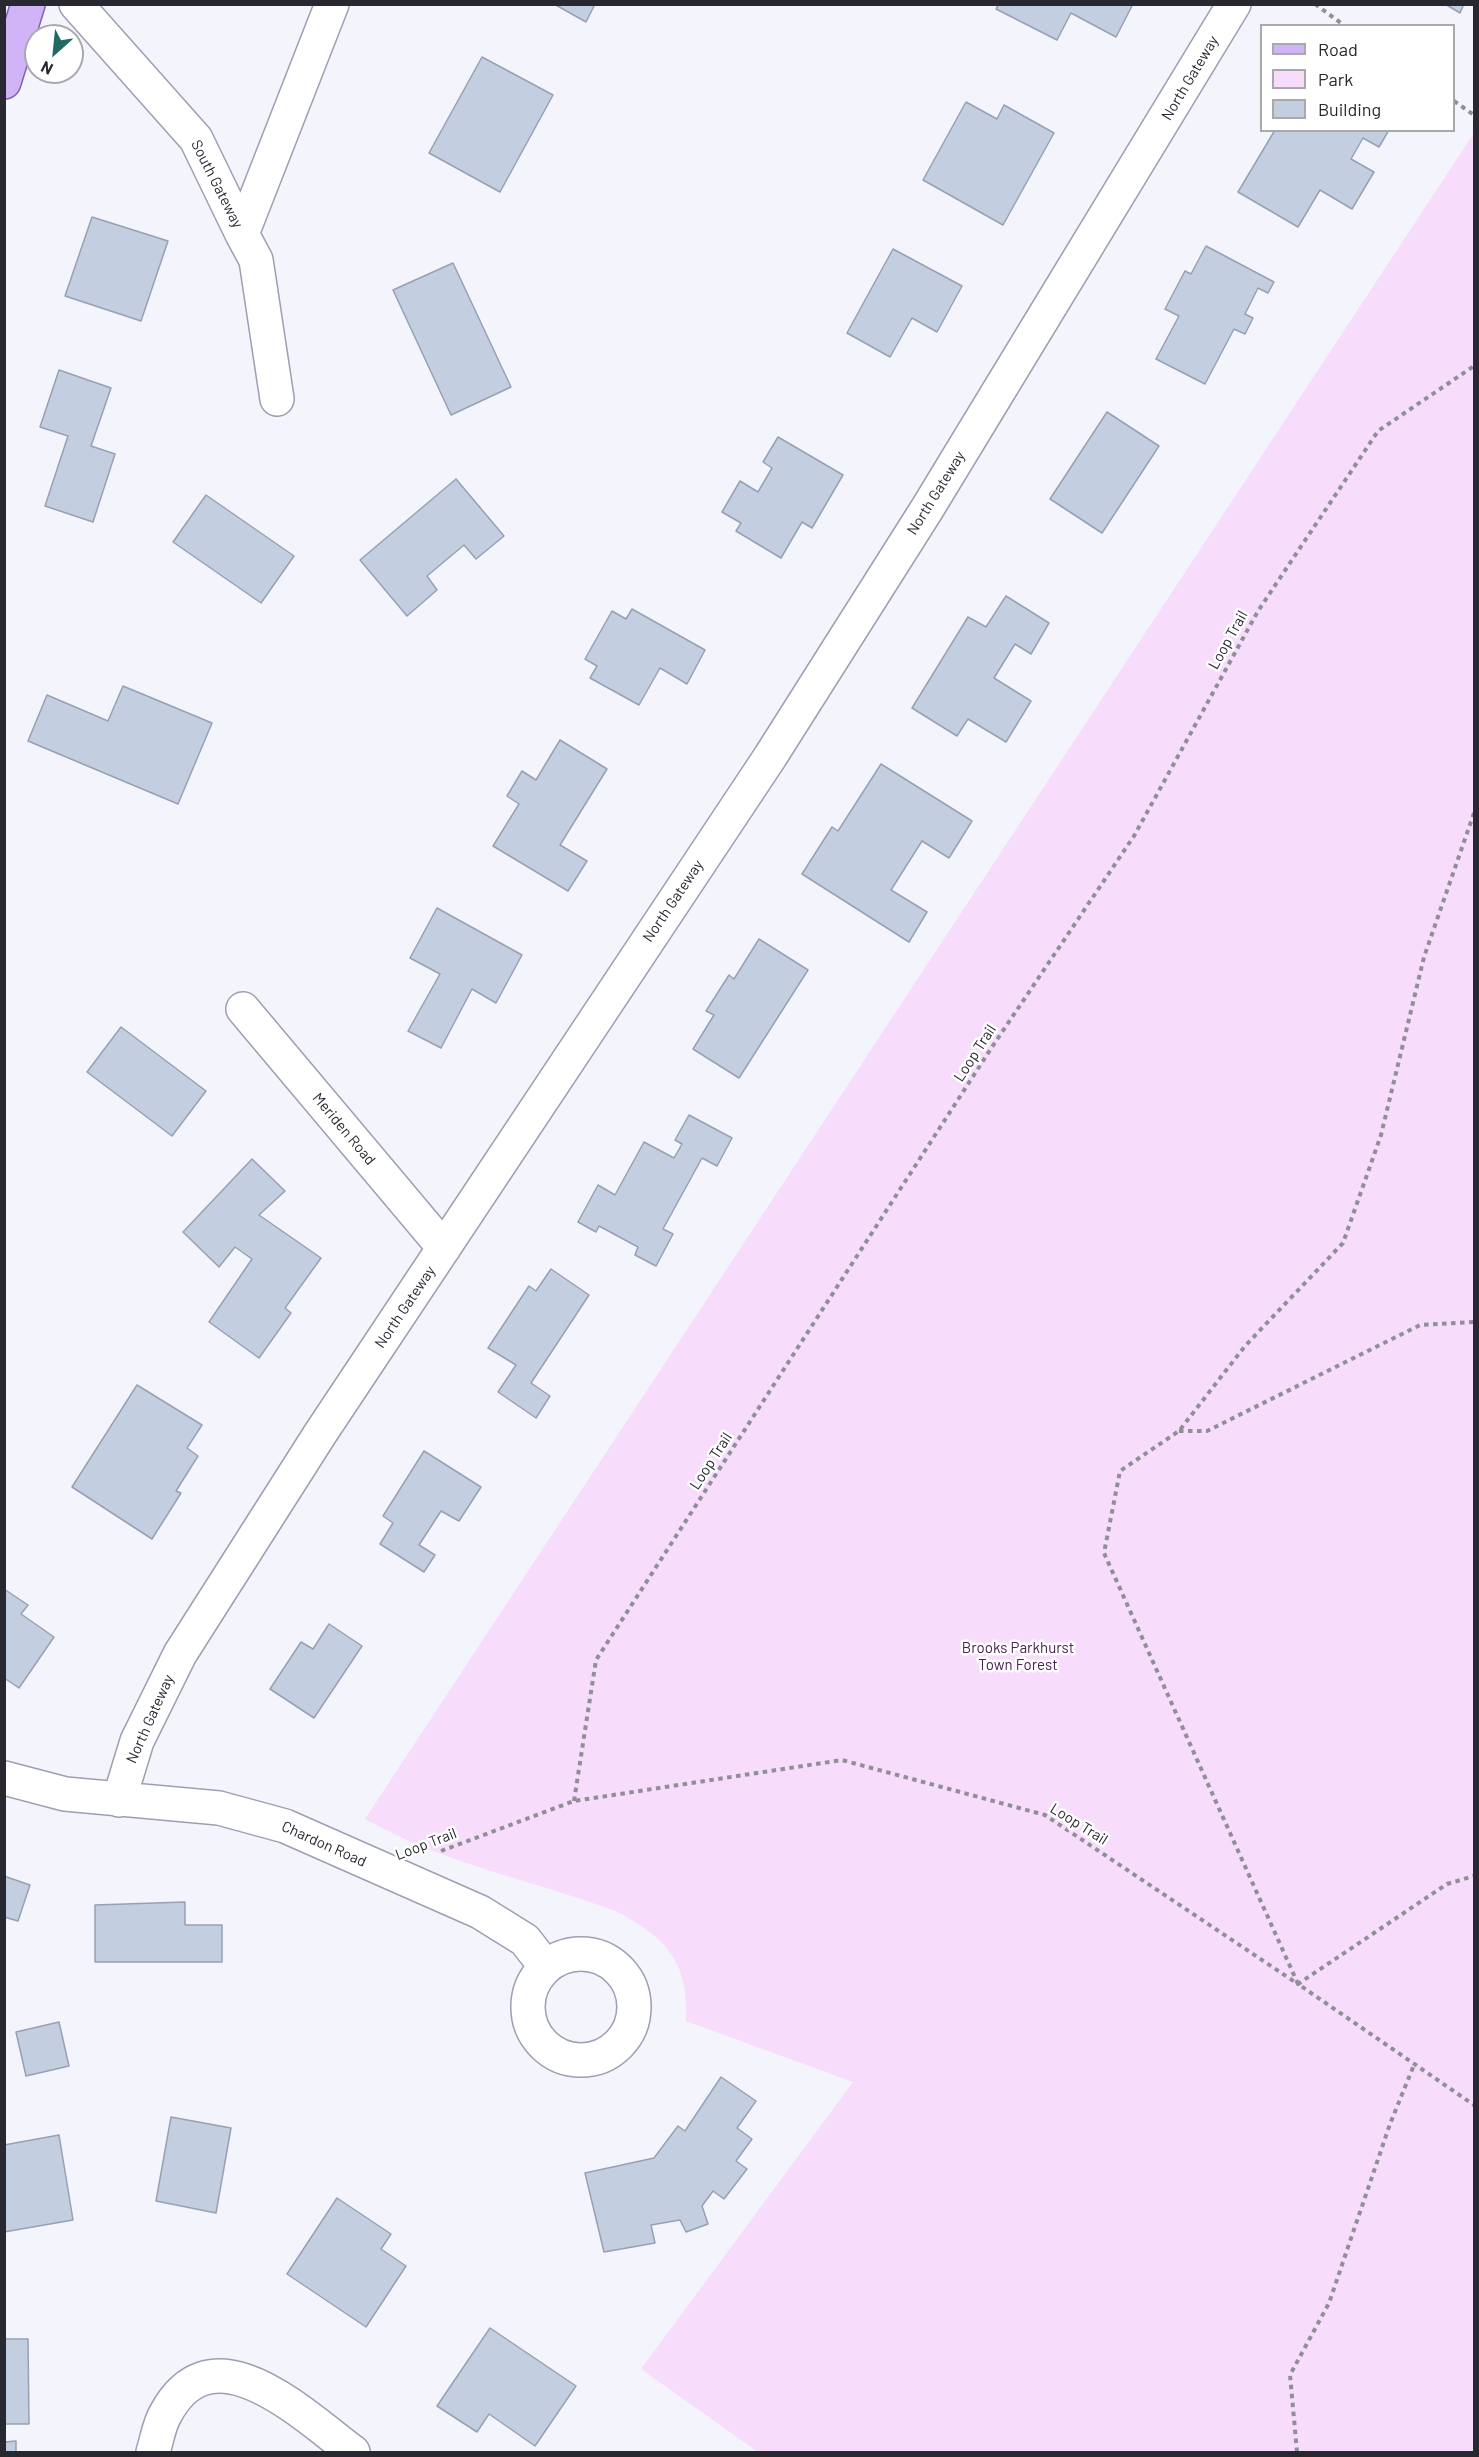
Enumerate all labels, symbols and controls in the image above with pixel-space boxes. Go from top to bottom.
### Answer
north arrow [24,24,84,84]
legend [1260,24,1455,132]
street label: North Gateway [1158,32,1222,124]
text: Road [1318,38,1358,60]
text: N [37,58,56,80]
text: Park [1318,68,1353,90]
text: Building [1318,98,1381,120]
street label: South Gateway [187,137,247,231]
street label: North Gateway [903,448,969,538]
street label: Loop Trail [1205,608,1251,672]
street label: North Gateway [639,856,707,946]
street label: Loop Trail [950,1021,1000,1085]
street label: Meriden Road [309,1089,379,1169]
street label: North Gateway [371,1262,439,1352]
street label: Loop Trail [686,1429,736,1493]
park label: Brooks Parkhurst Town Forest [962,1639,1074,1674]
street label: North Gateway [122,1672,178,1766]
street label: Loop Trail [1047,1799,1111,1849]
street label: Chardon Road [279,1817,369,1871]
street label: Loop Trail [393,1824,459,1864]

